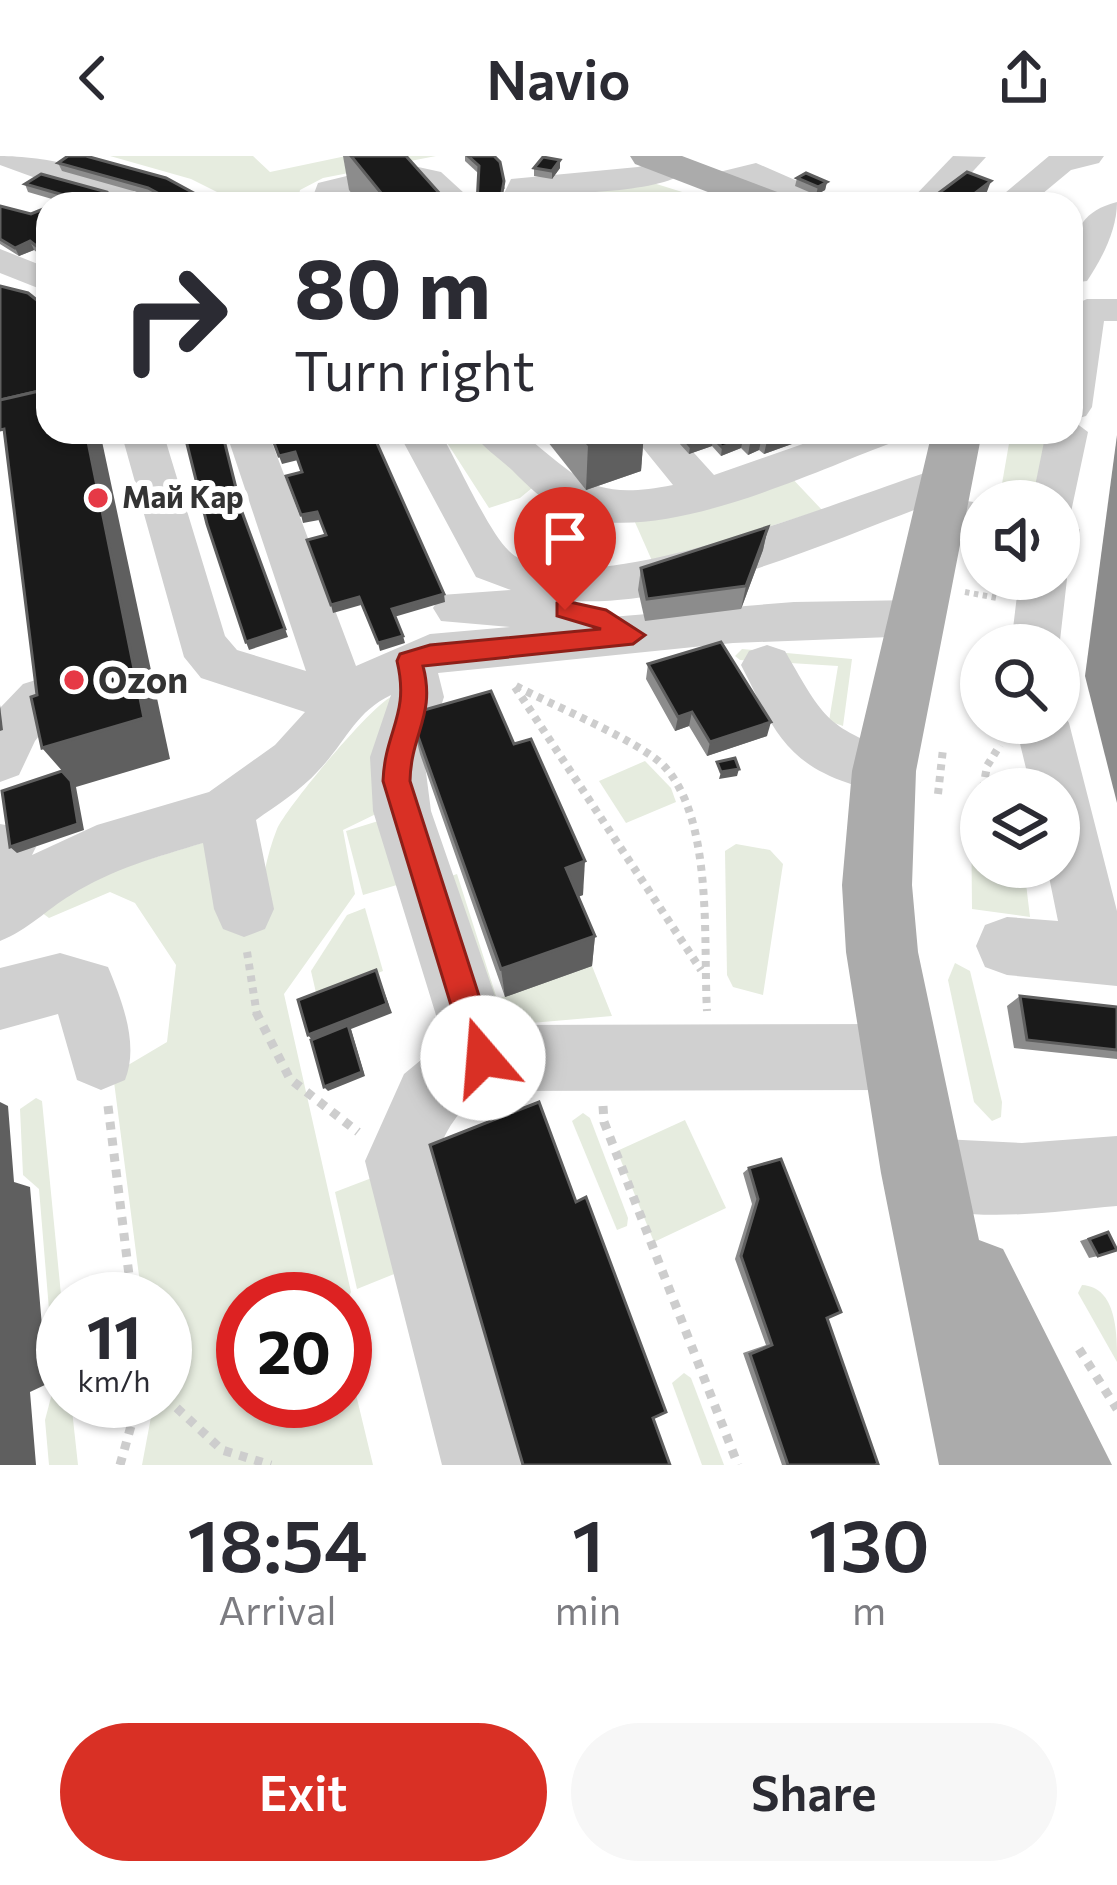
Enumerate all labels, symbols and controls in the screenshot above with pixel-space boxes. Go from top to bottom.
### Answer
icon: back [60,45,126,111]
text: Navio [486,45,631,111]
icon: share [991,45,1057,111]
text: 80 m [294,234,491,336]
icon: right [96,240,252,396]
text: Turn right [294,336,535,402]
place label: Май Кар [122,477,244,514]
map controls [960,480,1080,888]
button: sound [960,480,1080,600]
marker: Май Кар [85,485,111,511]
pin [514,487,616,610]
icon: arrive [532,505,598,571]
button: search [960,624,1080,744]
place label: Ozon [98,656,188,700]
marker: Ozon [61,667,87,693]
button: layers [960,768,1080,888]
position arrow [420,995,546,1121]
speed limit sign: 20 [216,1272,372,1428]
text: 11 [87,1298,141,1371]
text: km/h [78,1361,150,1398]
text: 18:54 [187,1499,368,1587]
text: 1 [572,1499,604,1587]
text: 130 [808,1499,930,1587]
text: Arrival [218,1585,336,1633]
text: min [555,1585,621,1633]
text: m [852,1585,886,1633]
button: Exit [60,1723,547,1861]
button: Share [571,1723,1057,1861]

